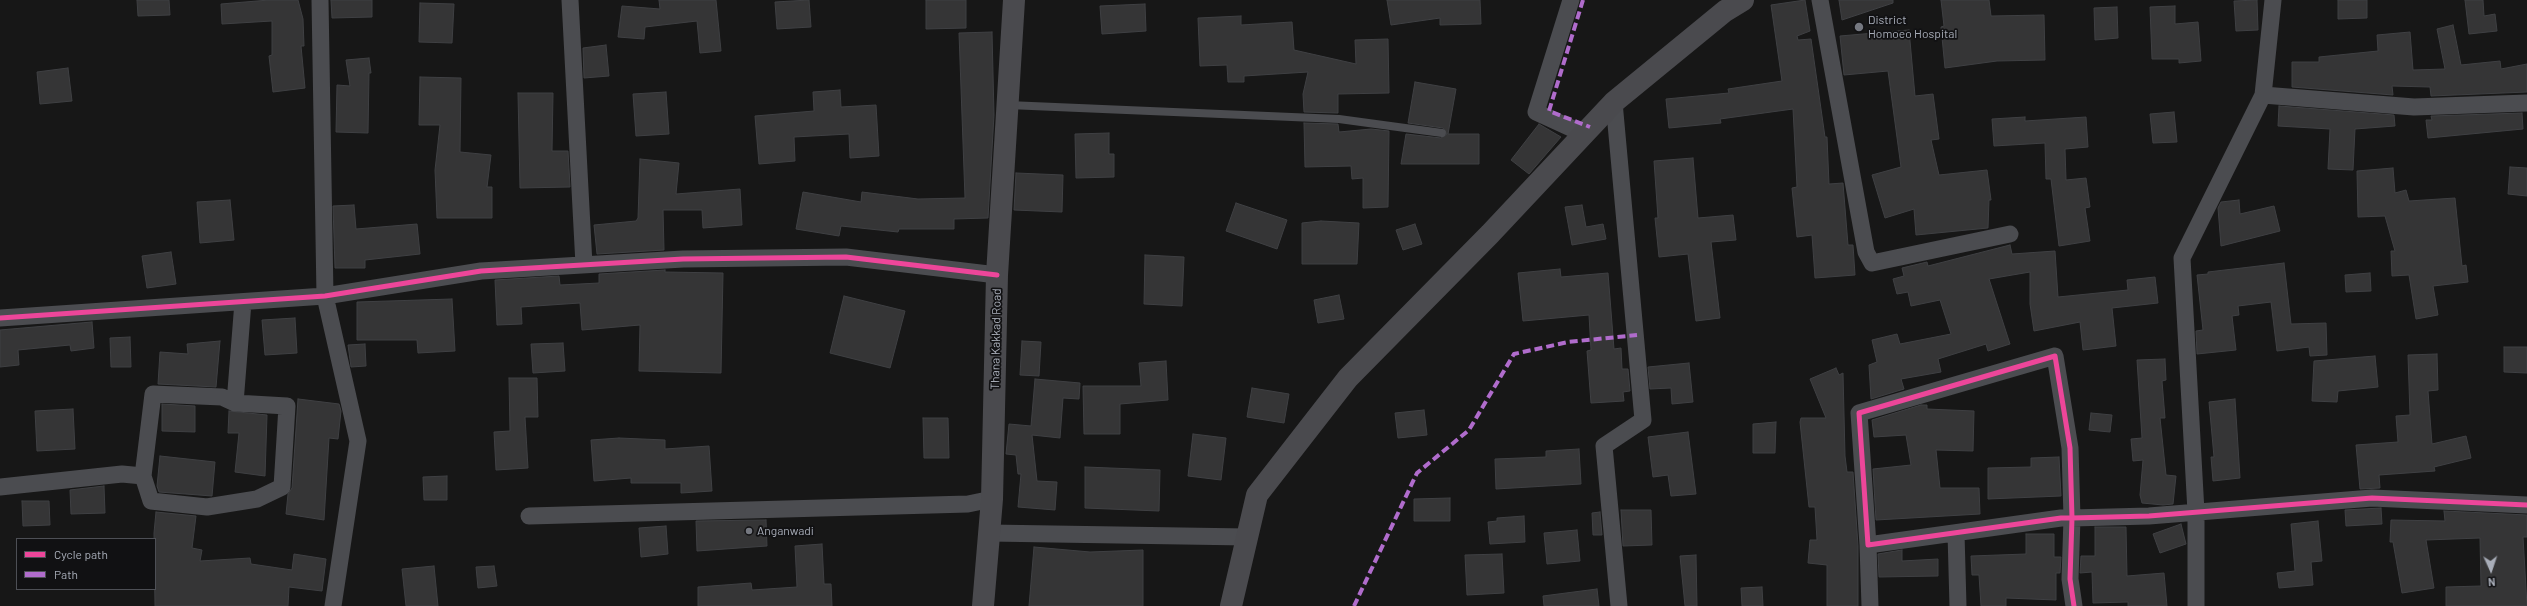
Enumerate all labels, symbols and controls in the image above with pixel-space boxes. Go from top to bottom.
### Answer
place label: District Homoeo Hospital [1868,13,1957,41]
marker: District Homoeo Hospital [1853,21,1865,33]
street label: Thana Kakkad Road [988,288,1004,390]
place label: Anganwadi [757,524,814,538]
marker: Anganwadi [744,526,754,536]
legend [16,538,156,590]
text: Cycle path [54,547,108,561]
north arrow [2471,550,2511,590]
text: Path [54,567,78,581]
text: N [2488,576,2496,589]

